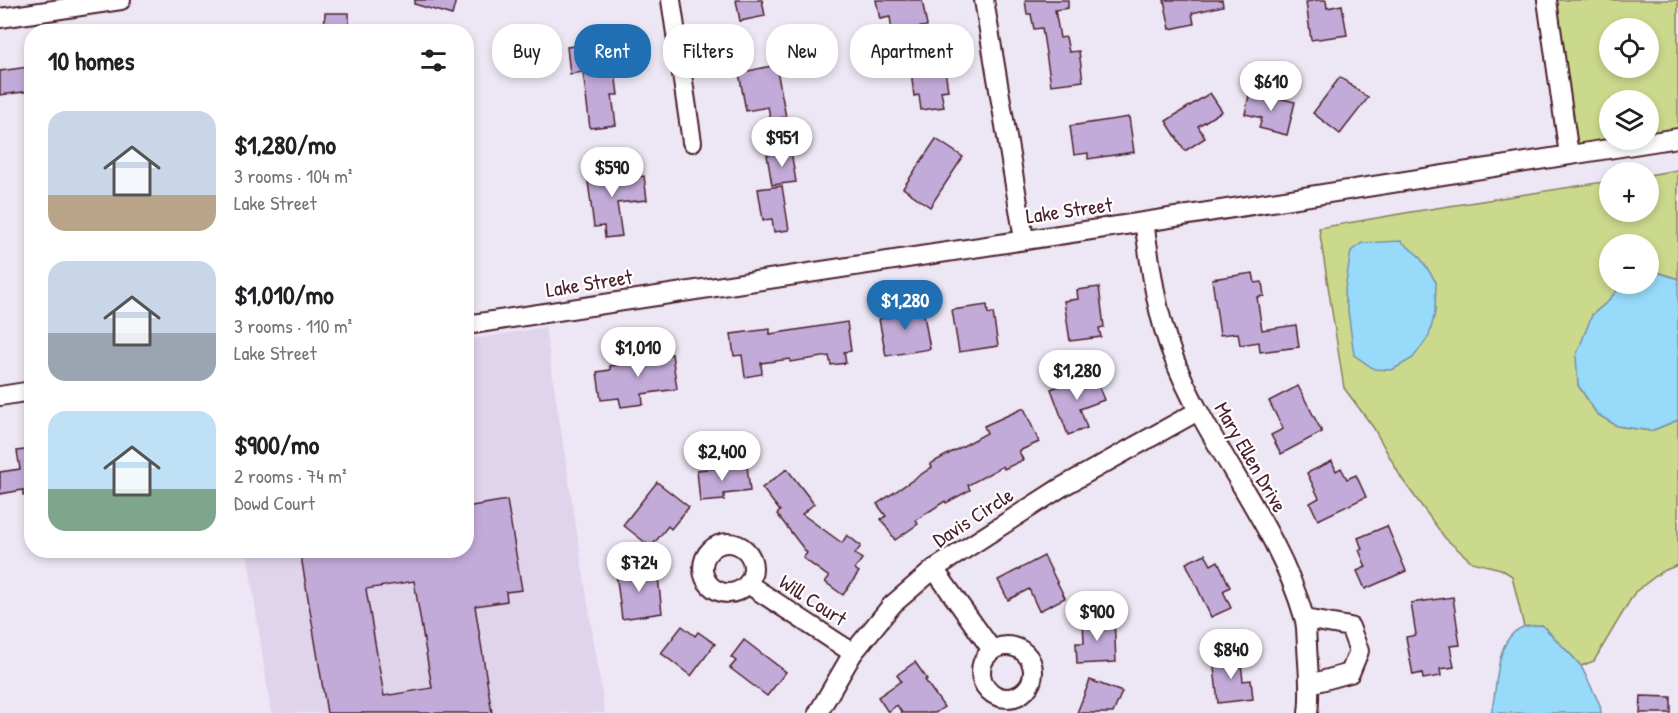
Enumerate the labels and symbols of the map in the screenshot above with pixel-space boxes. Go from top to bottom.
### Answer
pin: $610 [1235,61,1307,112]
pin: $951 [746,117,818,168]
pin: $590 [576,147,648,198]
street label: Lake Street [1024,189,1115,230]
street label: Lake Street [544,262,635,304]
pin: $1,280 [856,280,954,331]
pin: $1,010 [589,327,687,378]
pin: $1,280 [1028,350,1126,401]
street label: Mary Ellen Drive [1208,396,1294,518]
pin: $2,400 [673,431,771,482]
street label: Davis Circle [927,480,1019,554]
pin: $724 [603,542,675,593]
street label: Will Court [774,567,853,633]
pin: $900 [1061,591,1133,642]
pin: $840 [1195,629,1267,680]

